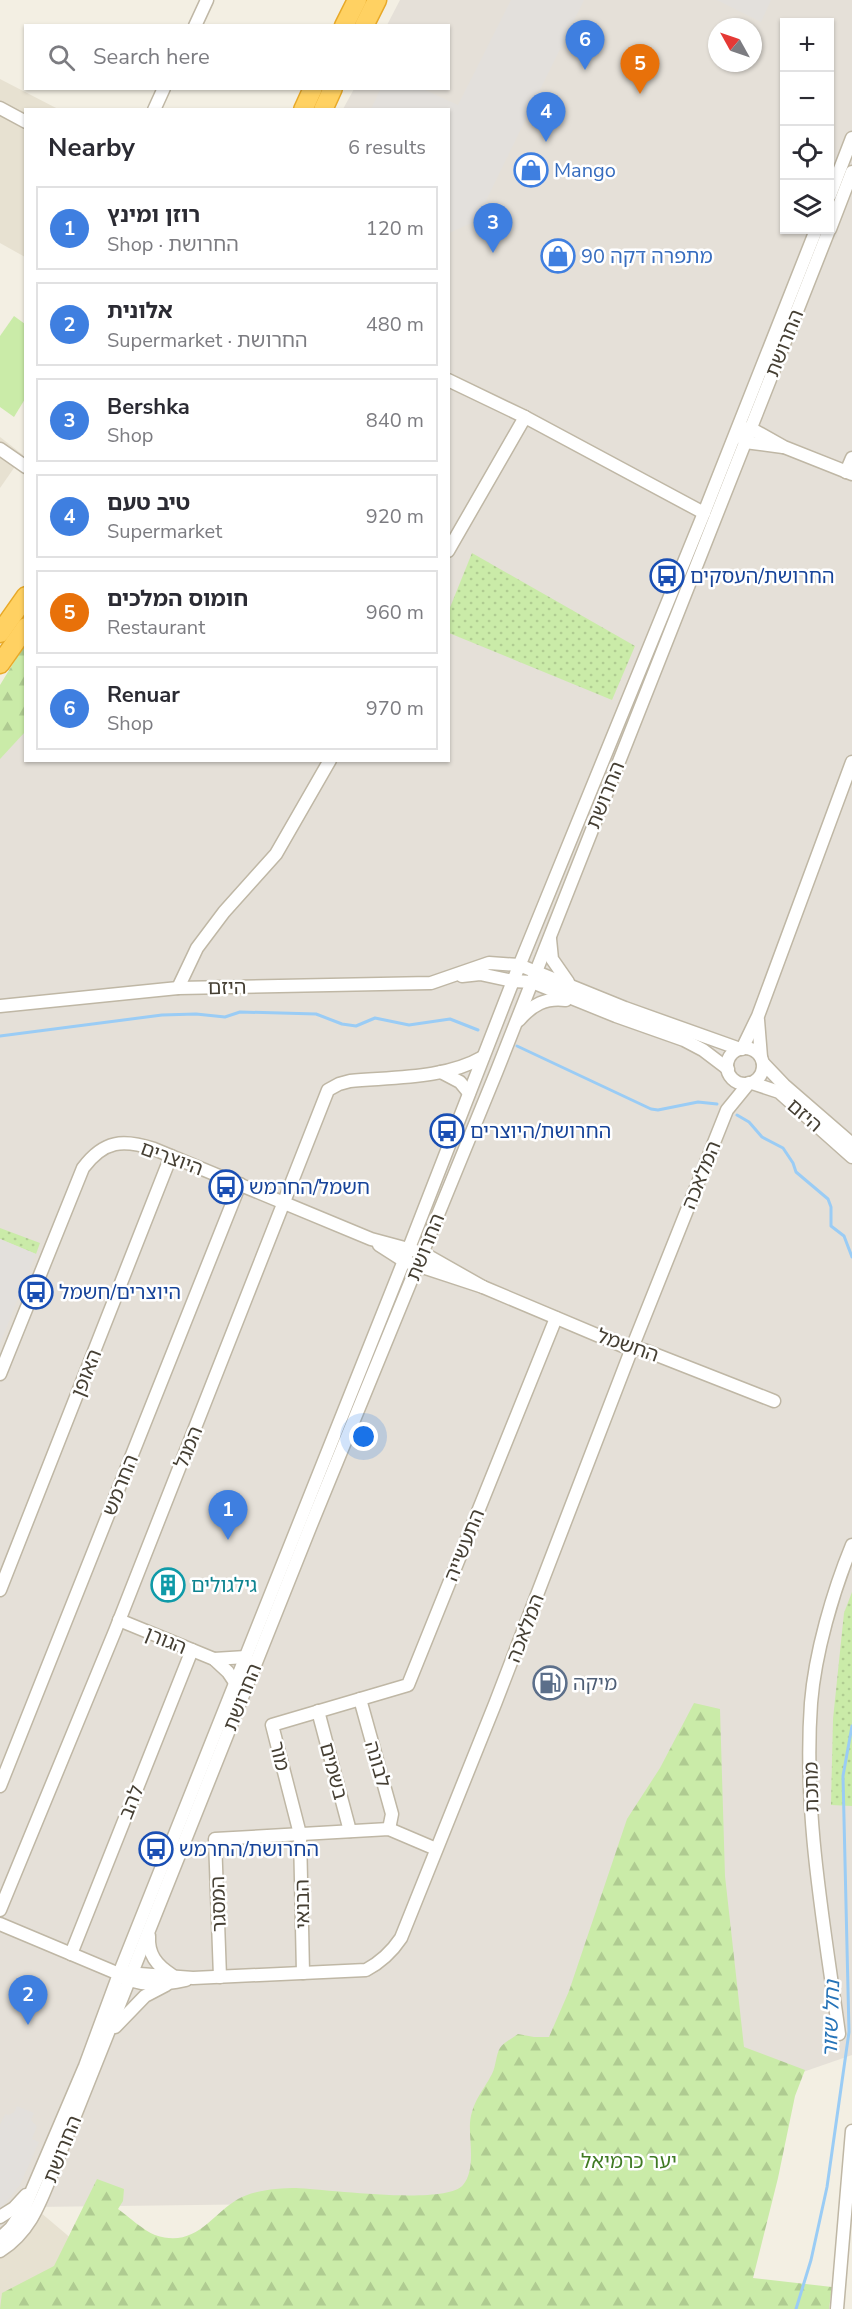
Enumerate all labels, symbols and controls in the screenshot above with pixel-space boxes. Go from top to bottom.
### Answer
north arrow [708,18,762,72]
map controls [780,18,834,234]
button: + [780,18,834,72]
pin: 6 [566,20,604,70]
search box [24,24,450,90]
icon: search [45,41,78,74]
text: Search here [93,42,210,72]
pin: 5 [620,44,660,94]
button: − [780,72,834,126]
pin: 4 [526,92,566,142]
button: locate [780,126,834,180]
text: Nearby [48,130,135,165]
text: 6 results [348,134,426,161]
shop icon: Mango [513,152,549,188]
place label: Mango [554,157,616,184]
button: layers [780,180,834,234]
text: רוזן ומינץ [107,200,200,230]
pin: 3 [474,204,512,253]
text: 1 [64,215,76,242]
text: 120 m [366,215,424,242]
text: Shop · החרושת [107,231,239,258]
shop icon: מתפרה דקה 90 [540,238,576,274]
place label: מתפרה דקה 90 [581,243,713,270]
text: אלונית [107,296,173,326]
street label: החרושת [759,305,810,381]
text: 2 [64,311,76,338]
text: 480 m [366,311,424,338]
text: Supermarket · החרושת [107,327,308,354]
text: Bershka [107,392,190,422]
text: 3 [64,407,76,434]
text: 840 m [366,407,424,434]
text: Shop [107,422,153,449]
text: טיב טעם [107,488,190,518]
text: 4 [64,503,76,530]
text: 920 m [366,503,424,530]
text: Supermarket [107,518,222,545]
bus stop icon: החרושת/העסקים [649,558,685,594]
place label: החרושת/העסקים [690,563,835,590]
text: חומוס המלכים [107,584,248,614]
text: 5 [64,599,76,626]
text: 960 m [366,599,424,626]
text: Restaurant [107,614,205,641]
text: Renuar [107,680,180,710]
text: 6 [64,695,76,722]
text: 970 m [366,695,424,722]
text: Shop [107,710,153,737]
street label: החרושת [580,757,631,833]
street label: היזם [207,974,247,1001]
street label: היזם [781,1092,828,1138]
bus stop icon: החרושת/היוצרים [429,1113,465,1149]
place label: החרושת/היוצרים [470,1118,611,1145]
street label: היוצרים [137,1135,207,1182]
street label: המלאכה [676,1137,727,1213]
bus stop icon: חשמל/החרמש [208,1169,244,1205]
place label: חשמל/החרמש [249,1174,370,1201]
street label: החרושת [400,1209,451,1285]
bus stop icon: היוצרים/חשמל [18,1274,54,1310]
place label: היוצרים/חשמל [59,1279,181,1306]
street label: החשמל [593,1322,663,1369]
street label: האופן [65,1345,108,1401]
street label: המגל [168,1422,209,1472]
your location [349,1422,378,1451]
street label: החרמש [96,1451,145,1520]
pin: 1 [208,1490,248,1540]
street label: התעשייה [438,1505,491,1585]
building icon: גילגולים [150,1567,186,1603]
place label: גילגולים [191,1572,258,1599]
street label: המלאכה [500,1590,551,1666]
street label: הגורן [141,1620,191,1661]
street label: החרושת [217,1659,268,1735]
fuel station icon: מיקה [532,1665,568,1701]
place label: מיקה [573,1670,617,1697]
street label: לבונה [358,1738,397,1791]
street label: מור [263,1739,296,1774]
street label: בשמים [313,1740,354,1803]
street label: מתכת [798,1761,825,1812]
street label: להב [112,1781,150,1823]
bus stop icon: החרושת/החרמש [138,1831,174,1867]
place label: החרושת/החרמש [179,1836,319,1863]
street label: המסגר [204,1875,233,1932]
street label: הבנאי [289,1879,316,1929]
pin: 2 [9,1976,48,2025]
water label: נחל שזור [816,1978,846,2058]
street label: החרושת [37,2111,88,2187]
park label: יער כרמיאל [581,2148,677,2175]

